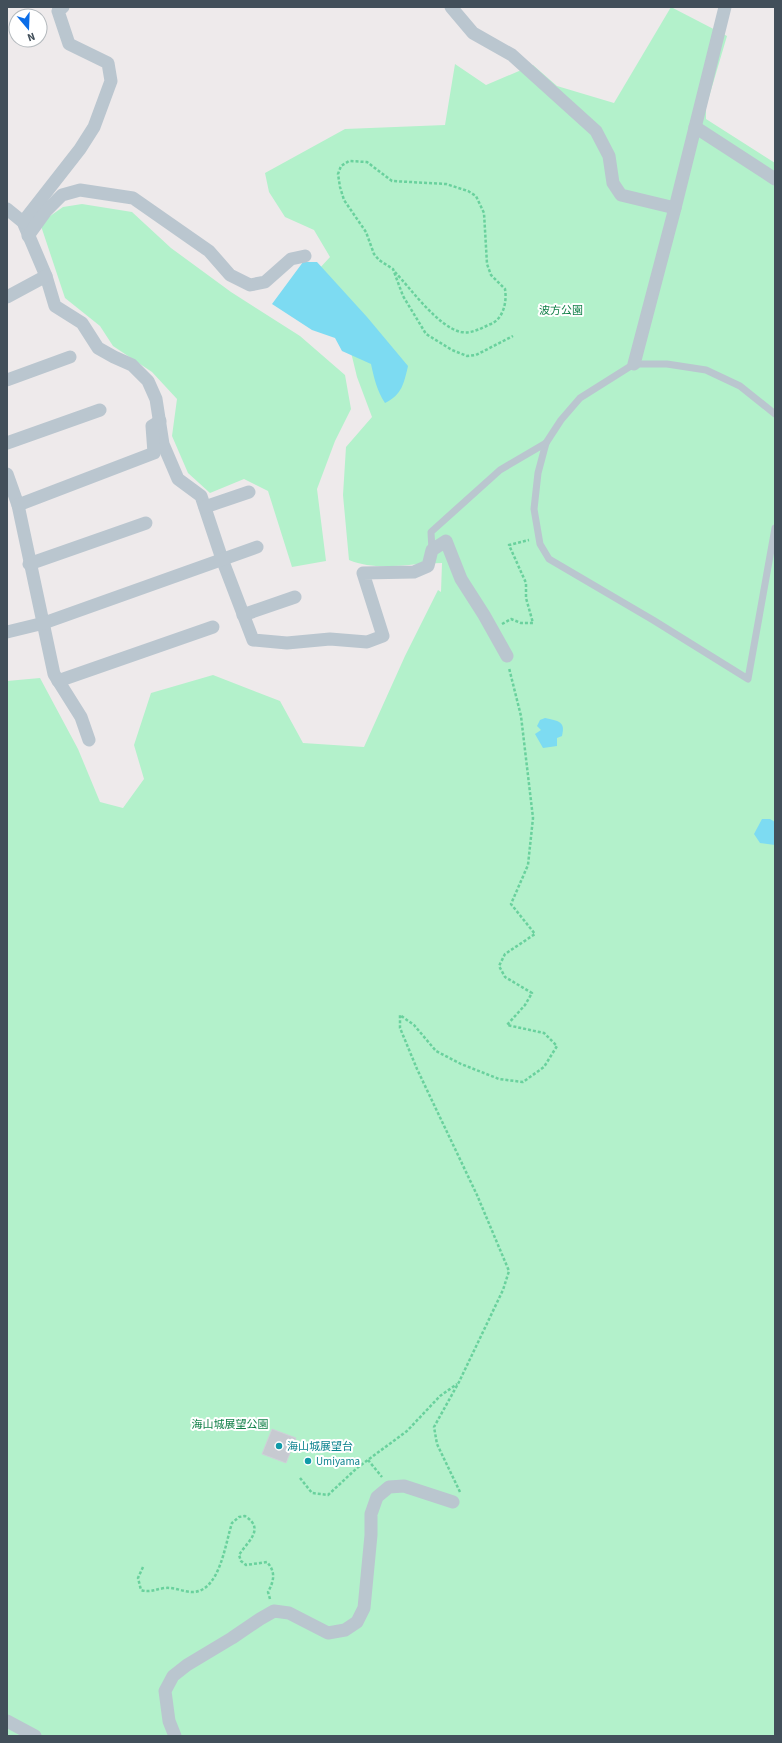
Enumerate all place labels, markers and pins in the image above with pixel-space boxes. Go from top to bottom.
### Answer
place label: 海山城展望台 [287,1439,353,1454]
marker: 海山城展望台 [274,1441,284,1451]
place label: Umiyama [316,1454,360,1469]
marker: Umiyama [303,1456,313,1466]

